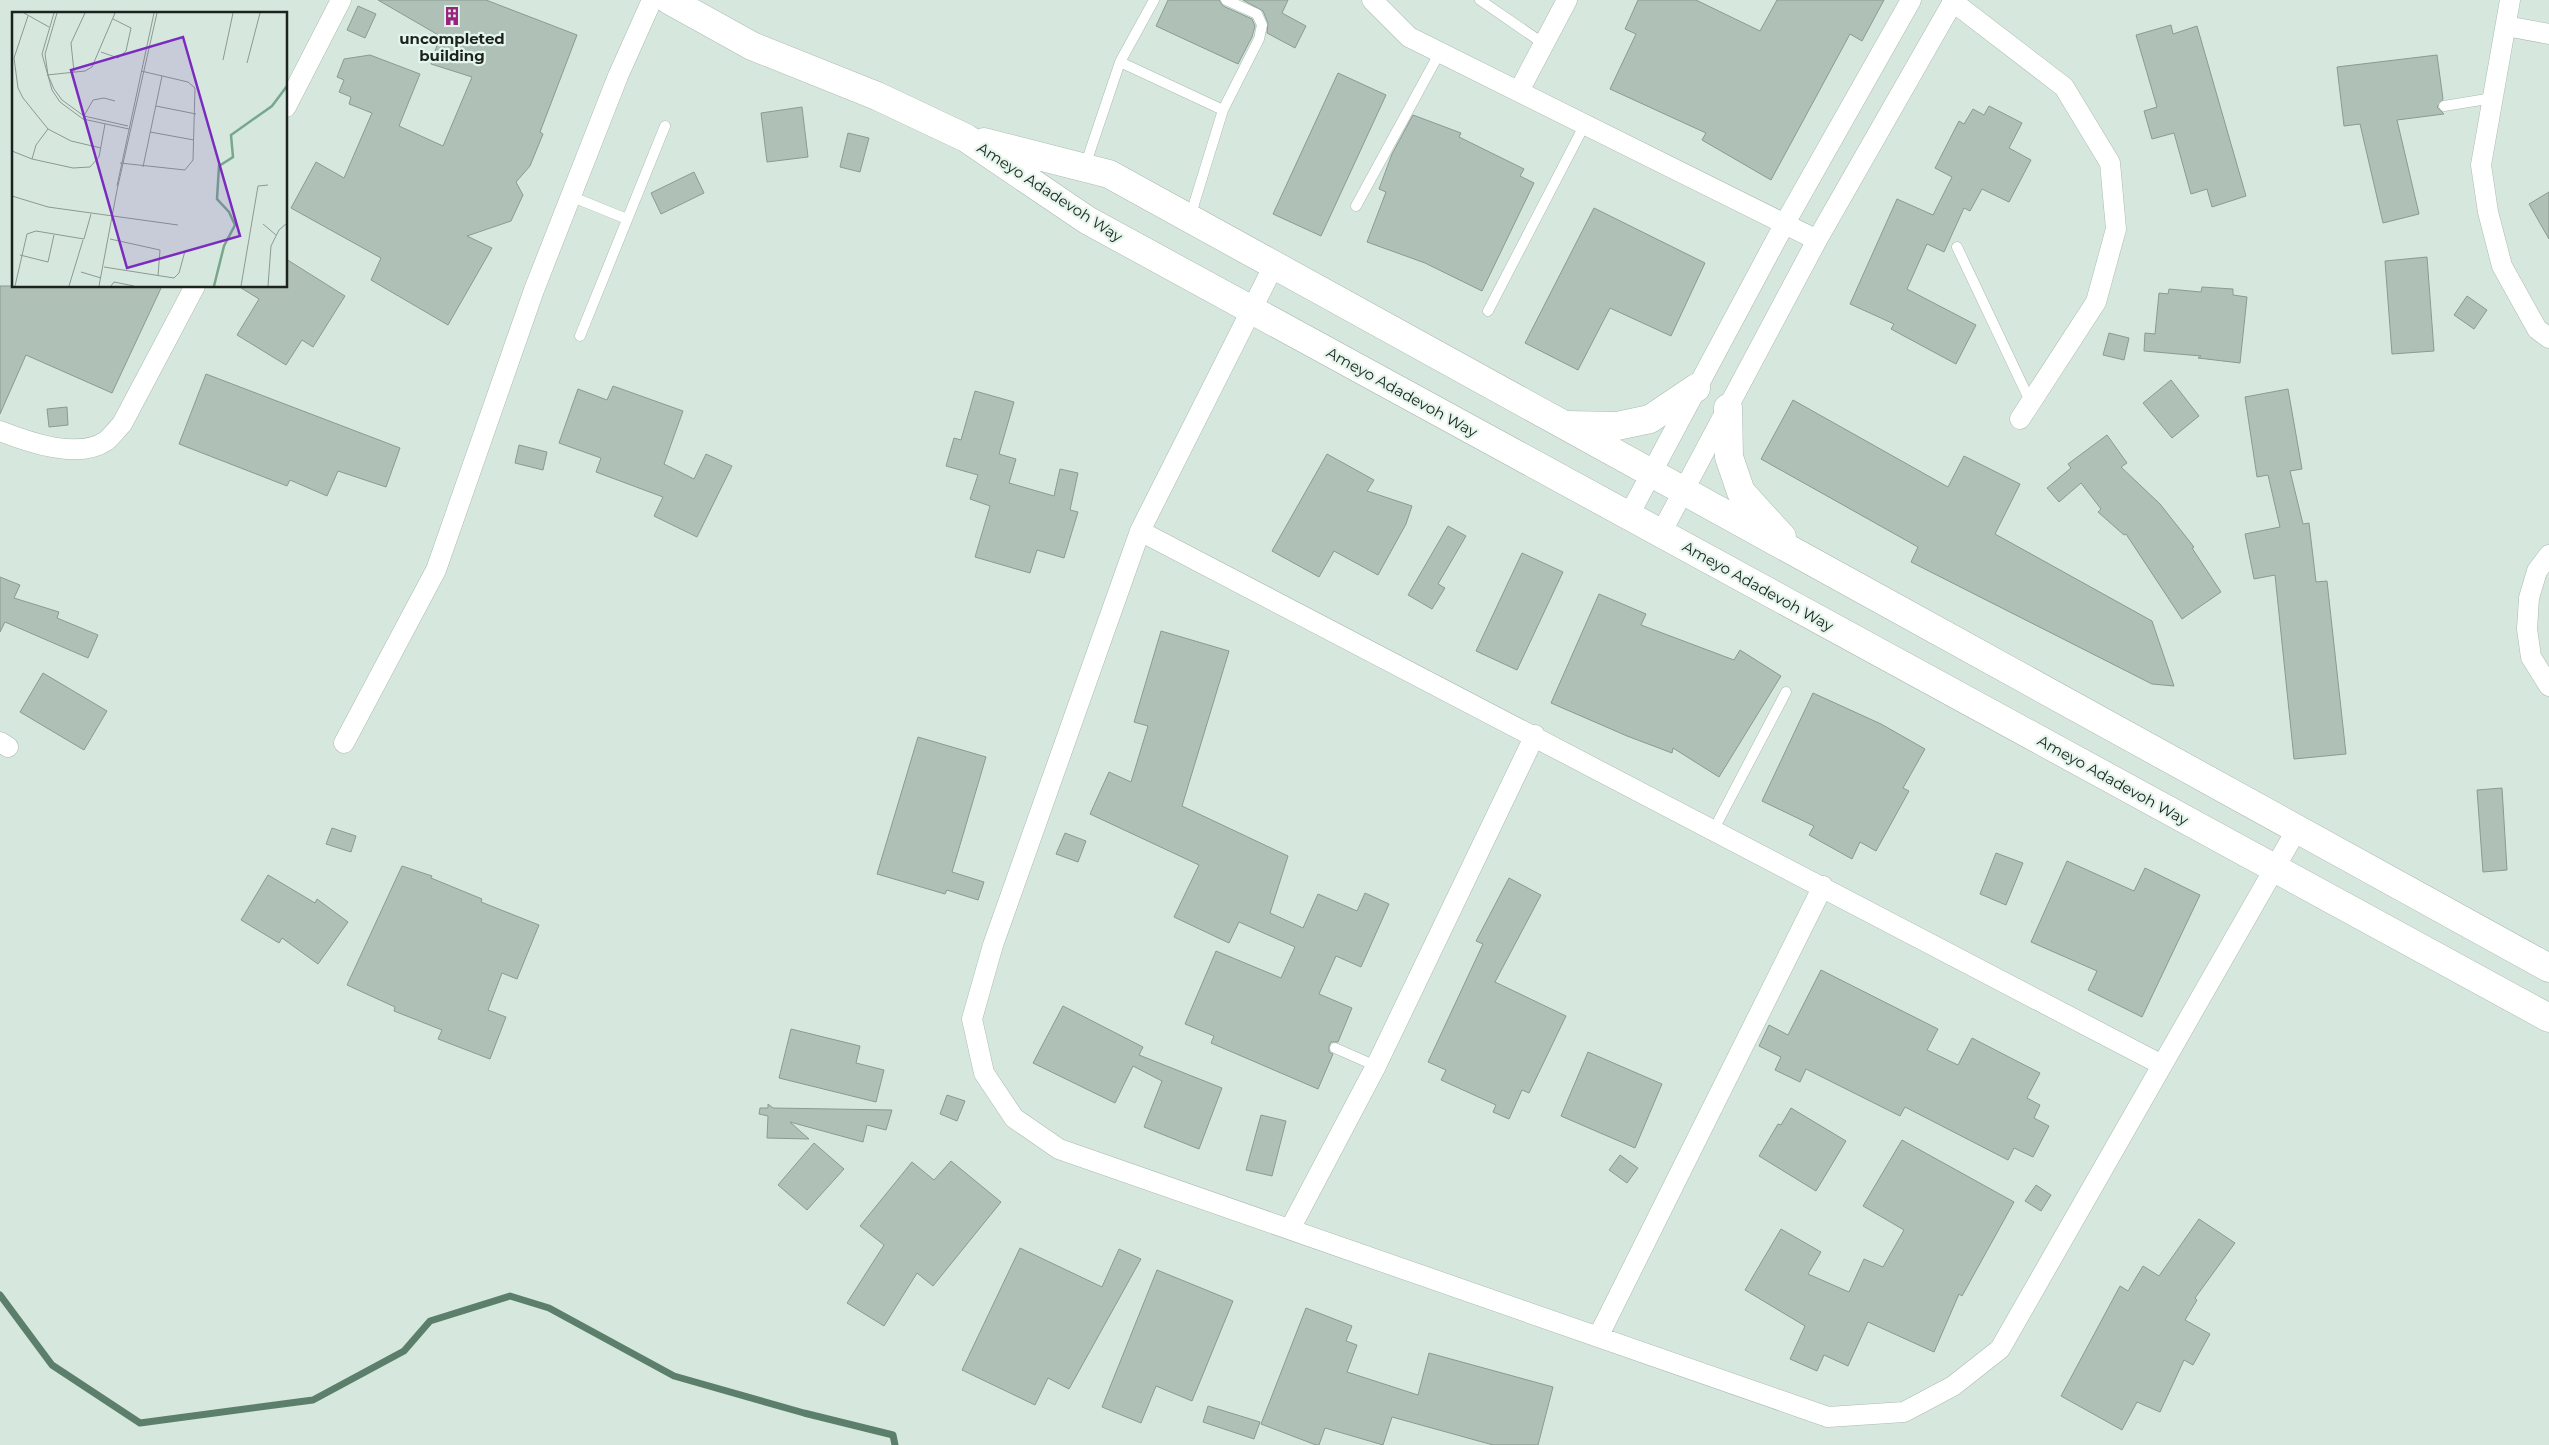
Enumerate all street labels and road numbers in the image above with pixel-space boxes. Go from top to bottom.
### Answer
street label: Ameyo Adadevoh Way [974,138,1127,247]
street label: Ameyo Adadevoh Way [1323,343,1482,442]
street label: Ameyo Adadevoh Way [1679,537,1838,636]
street label: Ameyo Adadevoh Way [2034,731,2193,830]

